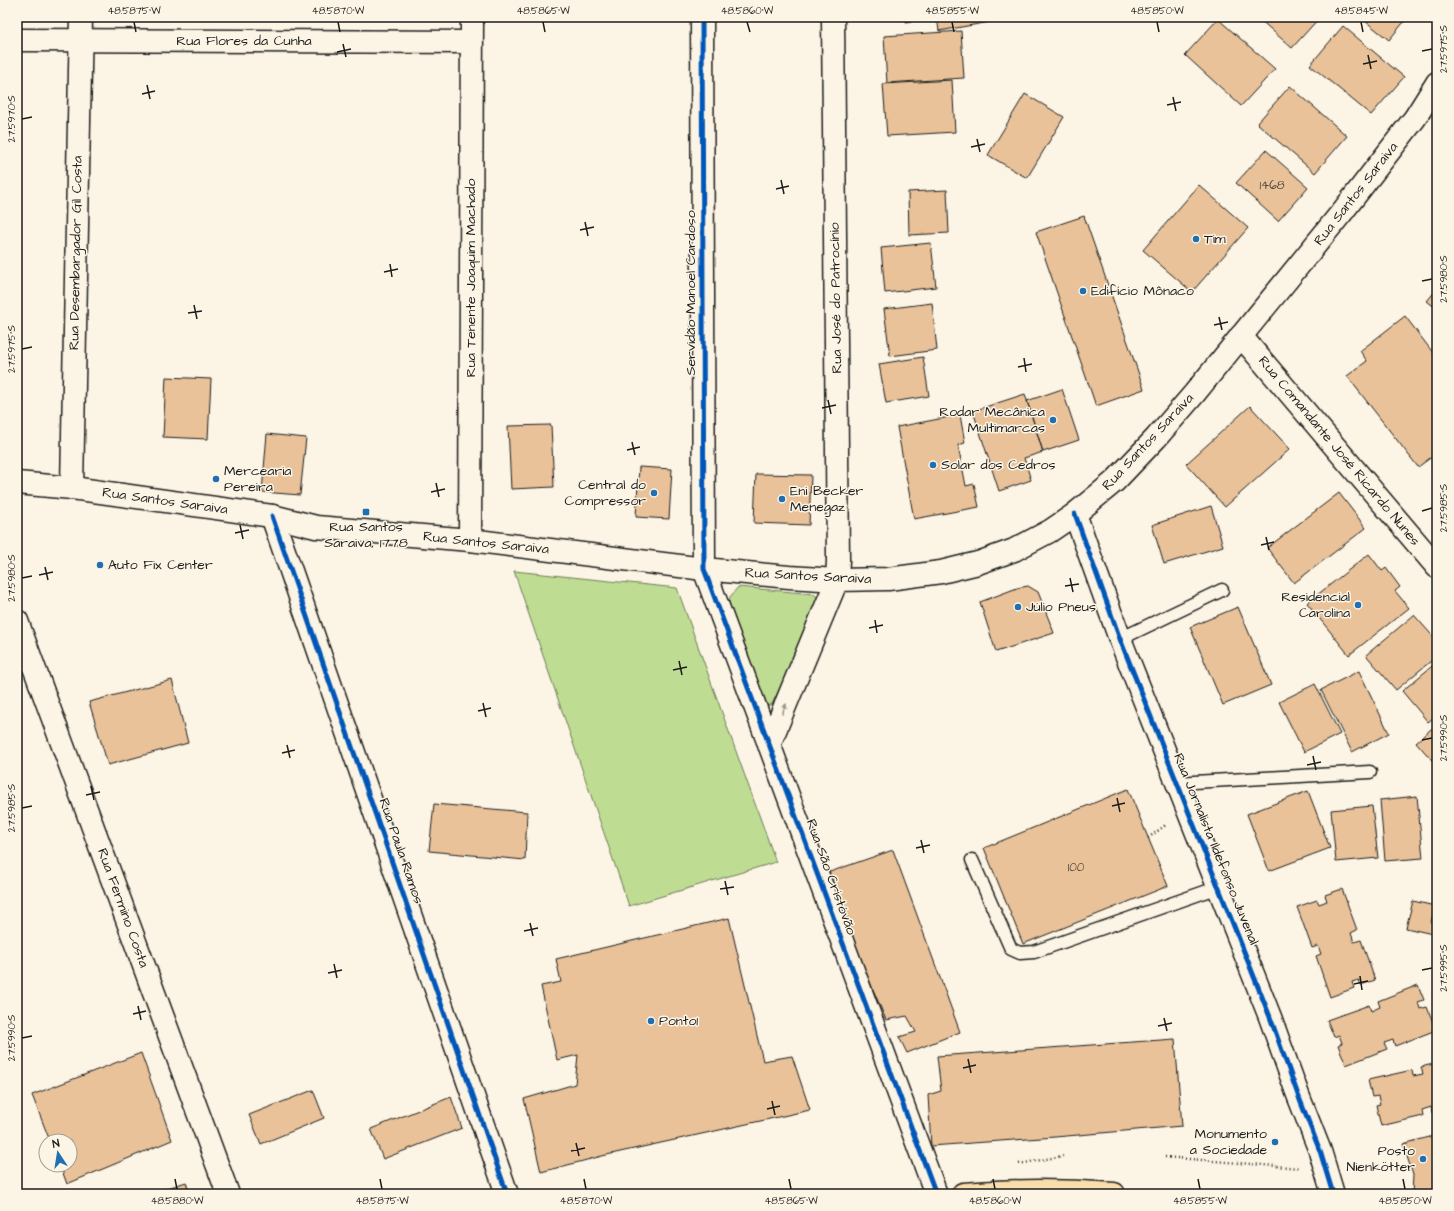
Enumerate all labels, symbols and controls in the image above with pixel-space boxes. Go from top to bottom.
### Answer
text: 48.5875°W [107,4,161,18]
text: 48.5870°W [312,4,365,18]
text: 48.5865°W [516,4,570,18]
text: 48.5860°W [721,4,774,18]
text: 48.5855°W [925,4,980,18]
text: 48.5850°W [1130,4,1184,18]
text: 48.5845°W [1334,4,1388,18]
text: 27.5975°S [1437,24,1451,73]
street label: Rua Flores da Cunha [176,31,312,51]
text: 27.5970°S [5,95,19,143]
street label: Rua Santos Saraiva [1309,138,1403,250]
street label: Rua Desembargador Gil Costa [64,156,88,350]
house number: 1468 [1259,177,1285,194]
street label: Rua Tenente Joaquim Machado [461,179,481,377]
street label: Servidão Manoel Cardoso [681,210,701,376]
street label: Rua José do Patrocínio [825,222,847,374]
place label: Tim [1204,229,1226,249]
marker: Tim [1191,234,1201,244]
text: 27.5980°S [1437,255,1451,303]
place label: Edifício Mônaco [1091,281,1194,301]
marker: Edifício Mônaco [1078,286,1088,296]
text: 27.5975°S [5,324,19,373]
street label: Rua Comandante José Ricardo Nunes [1253,352,1425,550]
street label: Rua Santos Saraiva [1098,389,1198,495]
place label: Rodar Mecânica Multimarcas [939,402,1045,438]
marker: Rodar Mecânica Multimarcas [1048,415,1058,425]
place label: Solar dos Cedros [941,455,1056,475]
marker: Solar dos Cedros [928,460,938,470]
place label: Mercearia Pereira [224,461,291,497]
marker: Mercearia Pereira [211,474,221,484]
place label: Central do Compressor [565,475,646,511]
place label: Eni Becker Menegaz [790,481,864,517]
street label: Rua Santos Saraiva [101,482,229,520]
text: 27.5985°S [1437,483,1451,532]
marker: Central do Compressor [649,488,659,498]
marker: Eni Becker Menegaz [777,494,787,504]
marker: Rua Santos Saraiva, 1778 [361,507,371,517]
place label: Rua Santos Saraiva, 1778 [324,517,408,553]
street label: Rua Santos Saraiva [422,526,550,560]
text: 27.5980°S [5,554,19,602]
place label: Auto Fix Center [108,555,213,575]
marker: Auto Fix Center [95,560,105,570]
street label: Rua Santos Saraiva [744,563,872,589]
place label: Residencial Carolina [1281,587,1350,623]
place label: Júlio Pneus [1026,597,1096,617]
marker: Residencial Carolina [1353,600,1363,610]
marker: Júlio Pneus [1013,602,1023,612]
one-way arrow [782,702,788,714]
text: 27.5990°S [1437,714,1451,761]
street label: Rua Jornalista Ildefonso Juvenal [1168,750,1264,948]
text: 27.5985°S [5,783,19,832]
street label: Rua Paula Ramos [374,795,428,907]
street label: Rua São Cristóvão [801,816,861,938]
street label: Rua Fermino Costa [92,845,154,971]
house number: 100 [1068,859,1085,876]
text: 27.5995°S [1437,944,1451,992]
place label: Ponto1 [659,1011,698,1031]
text: 27.5990°S [5,1014,19,1061]
marker: Ponto1 [646,1016,656,1026]
place label: Monumento a Sociedade [1190,1124,1267,1160]
north arrow [38,1133,78,1173]
text: N [51,1136,61,1152]
marker: Monumento a Sociedade [1270,1137,1280,1147]
place label: Posto Nienkötter [1346,1141,1415,1177]
marker: Posto Nienkötter [1418,1154,1428,1164]
text: 48.5880°W [151,1194,204,1208]
text: 48.5875°W [355,1194,409,1208]
text: 48.5870°W [560,1194,613,1208]
text: 48.5865°W [764,1194,818,1208]
text: 48.5860°W [969,1194,1022,1208]
text: 48.5855°W [1173,1194,1228,1208]
text: 48.5850°W [1378,1194,1432,1208]

